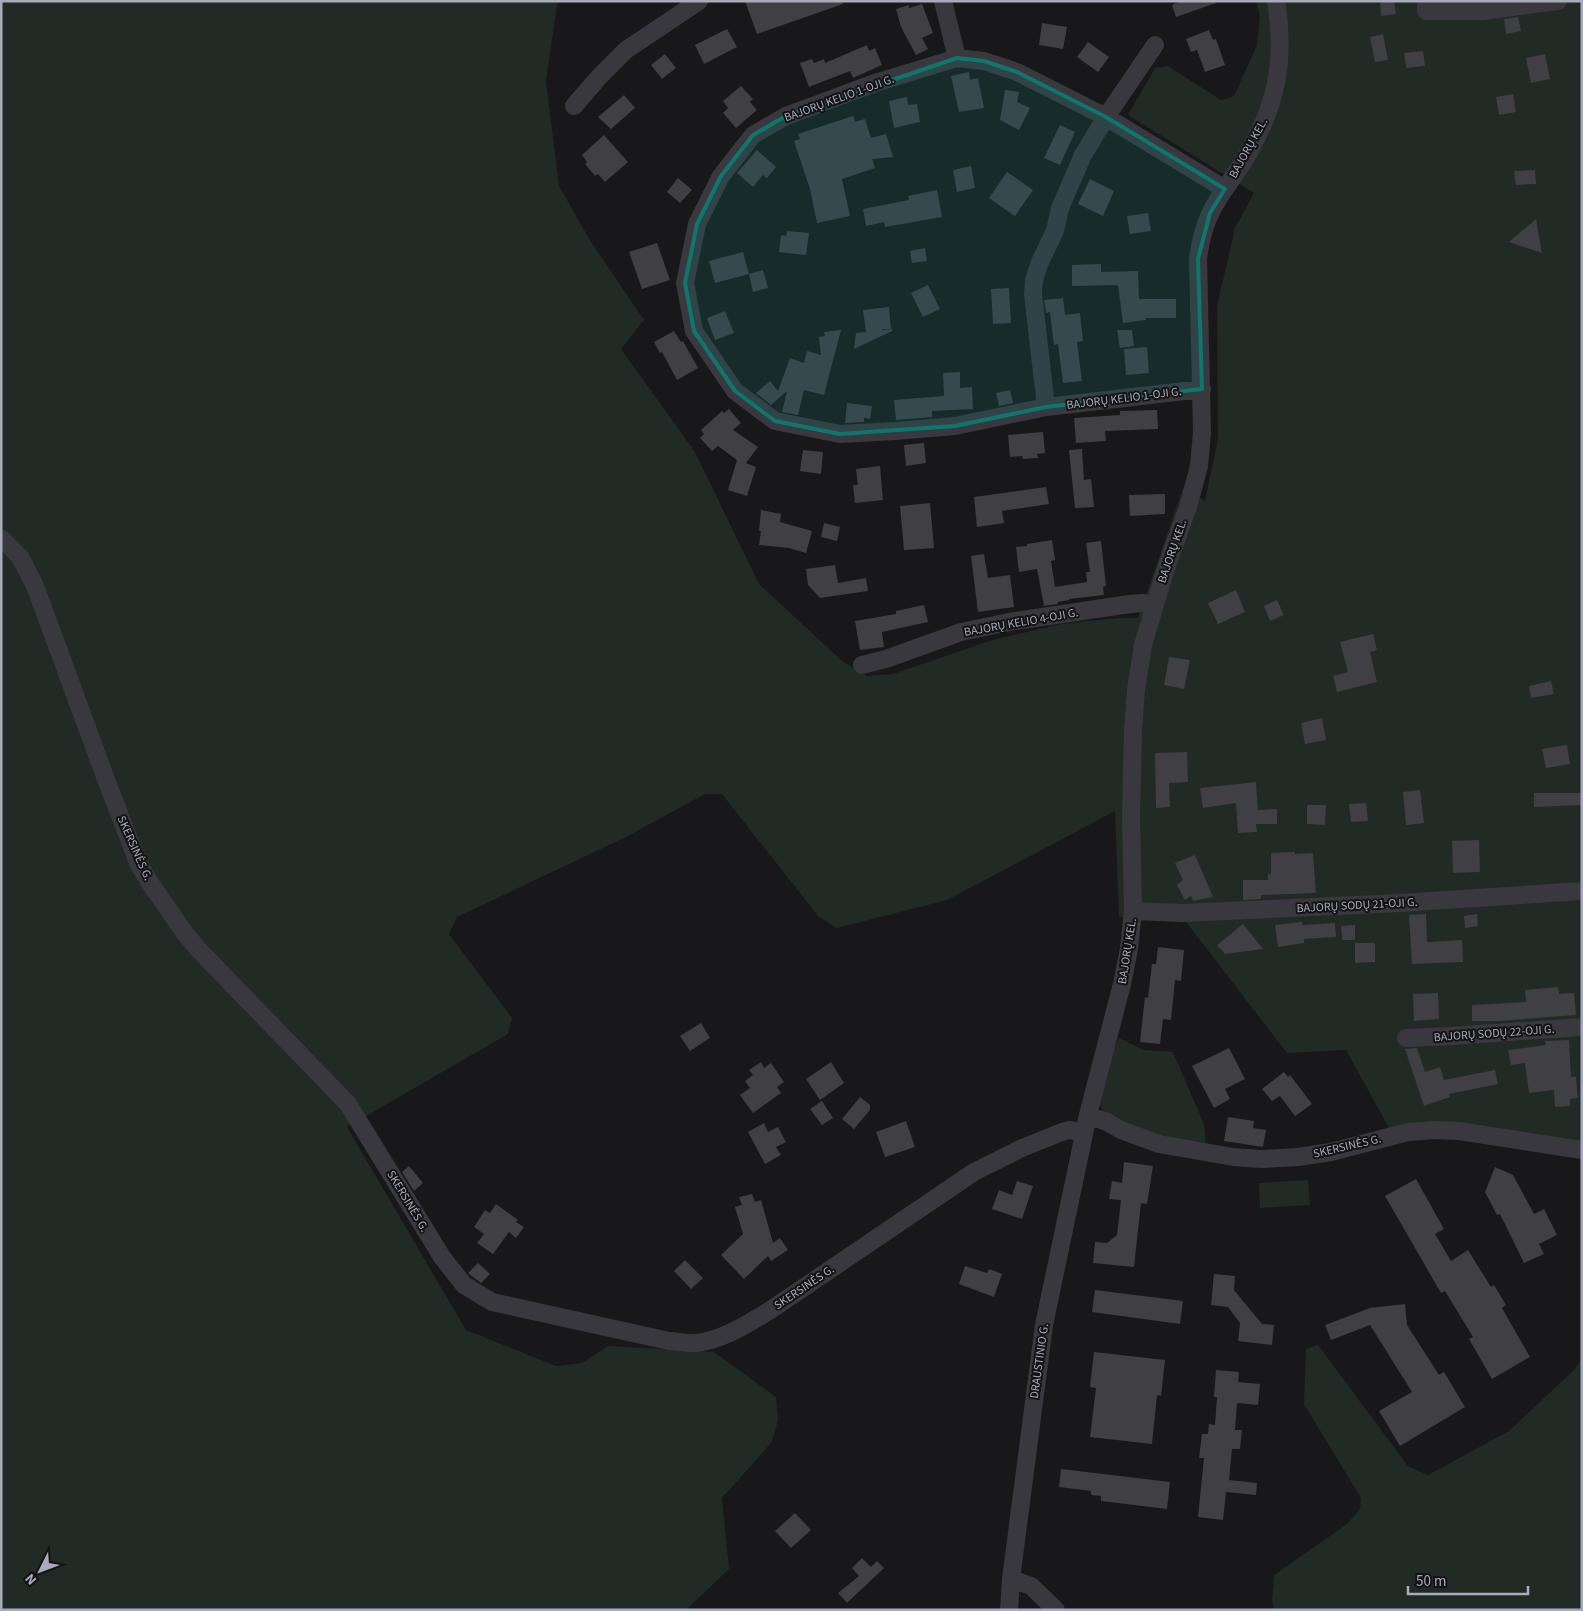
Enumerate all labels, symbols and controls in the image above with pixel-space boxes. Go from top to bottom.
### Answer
street label: BAJORŲ KELIO 1-OJI G. [782,71,896,126]
street label: BAJORŲ KEL. [1225,115,1272,181]
street label: BAJORŲ KELIO 1-OJI G. [1066,383,1183,414]
street label: BAJORŲ KEL. [1154,517,1191,585]
street label: BAJORŲ KELIO 4-OJI G. [963,604,1080,641]
street label: SKERSINĖS G. [113,813,156,883]
street label: BAJORŲ SODŲ 21-OJI G. [1296,894,1418,917]
street label: BAJORŲ KEL. [1114,917,1141,985]
street label: BAJORŲ SODŲ 22-OJI G. [1433,1021,1555,1046]
street label: SKERSINĖS G. [1311,1130,1383,1163]
street label: SKERSINĖS G. [382,1167,433,1235]
street label: SKERSINĖS G. [771,1261,838,1314]
street label: DRAUSTINIO G. [1026,1322,1053,1400]
north arrow [15,1546,65,1596]
scale bar [1408,1564,1528,1596]
text: N [21,1569,42,1589]
text: 50 m [1416,1571,1446,1592]

